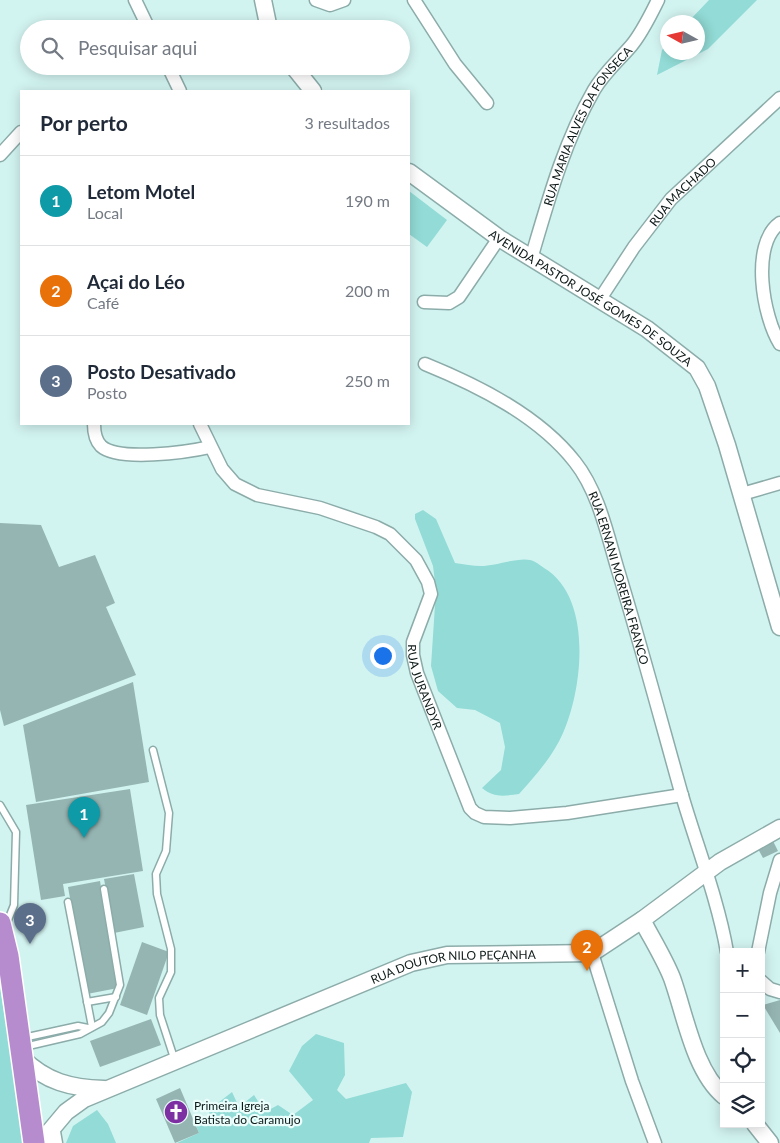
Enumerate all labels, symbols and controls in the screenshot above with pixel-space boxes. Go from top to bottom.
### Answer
north arrow [660,15,705,60]
search box [20,20,410,75]
icon: search [38,34,66,62]
text: Pesquisar aqui [78,36,197,59]
street label: RUA MARIA ALVES DA FONSECA [540,42,636,208]
text: Por perto [40,110,128,135]
text: 3 resultados [304,113,390,132]
street label: RUA MACHADO [646,154,719,229]
text: Letom Motel [87,180,195,203]
text: 1 [51,191,61,210]
text: 190 m [345,191,390,210]
text: Local [87,203,123,222]
street label: AVENIDA PASTOR JOSÉ GOMES DE SOUZA [486,226,696,369]
text: Açai do Léo [87,270,185,293]
text: 2 [51,281,61,300]
text: 200 m [345,281,390,300]
text: Café [87,293,119,312]
text: Posto Desativado [87,360,236,383]
text: 3 [51,371,61,390]
text: 250 m [345,371,390,390]
text: Posto [87,383,127,402]
street label: RUA ERNANI MOREIRA FRANCO [586,489,653,667]
your location [370,643,396,669]
street label: RUA JURANDYR [405,644,446,732]
pin: 1 [68,797,100,838]
pin: 3 [14,903,46,944]
pin: 2 [571,930,603,971]
street label: RUA DOUTOR NILO PEÇANHA [368,946,537,987]
map controls [720,948,765,1128]
button: + [720,948,765,993]
button: − [720,993,765,1038]
button: locate [720,1038,765,1083]
button: layers [720,1083,765,1128]
place label: Primeira Igreja Batista do Caramujo [194,1098,301,1127]
church icon: Primeira Igreja Batista do Caramujo [163,1099,189,1125]

